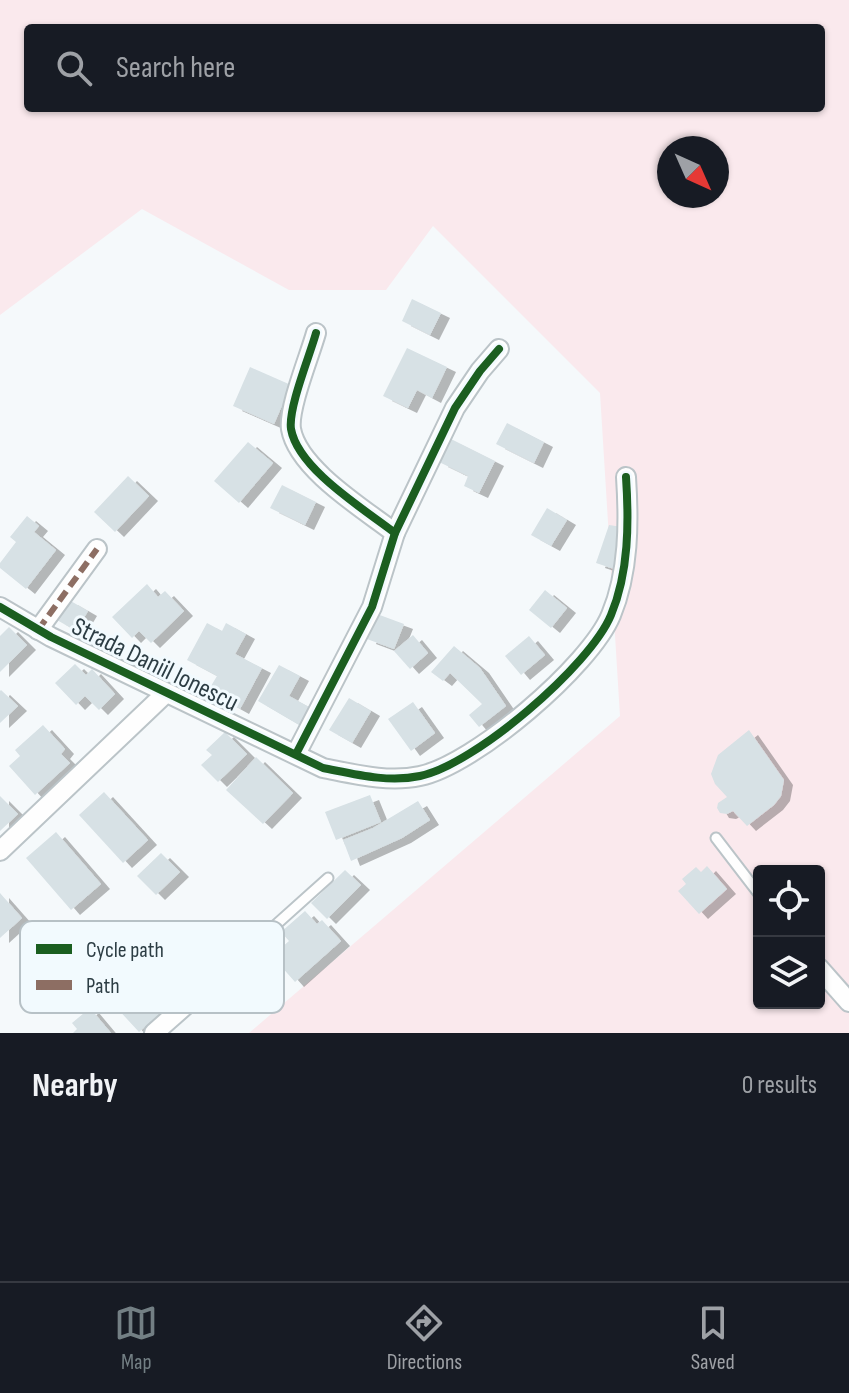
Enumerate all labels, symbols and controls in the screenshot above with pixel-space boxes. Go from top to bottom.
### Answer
search box [24,24,825,112]
icon: search [52,46,96,90]
text: Search here [116,50,235,86]
north arrow [657,136,729,208]
street label: Strada Daniil Ionescu [67,611,243,719]
map controls [753,865,825,1009]
button: locate [753,865,825,937]
legend [20,921,284,1013]
text: Cycle path [86,937,164,964]
button: layers [753,937,825,1009]
text: Path [86,973,120,1000]
text: Nearby [32,1065,118,1106]
text: 0 results [742,1070,817,1101]
tab: Map [114,1301,158,1376]
tab: Directions [387,1301,462,1376]
tab: Saved [691,1301,735,1376]

